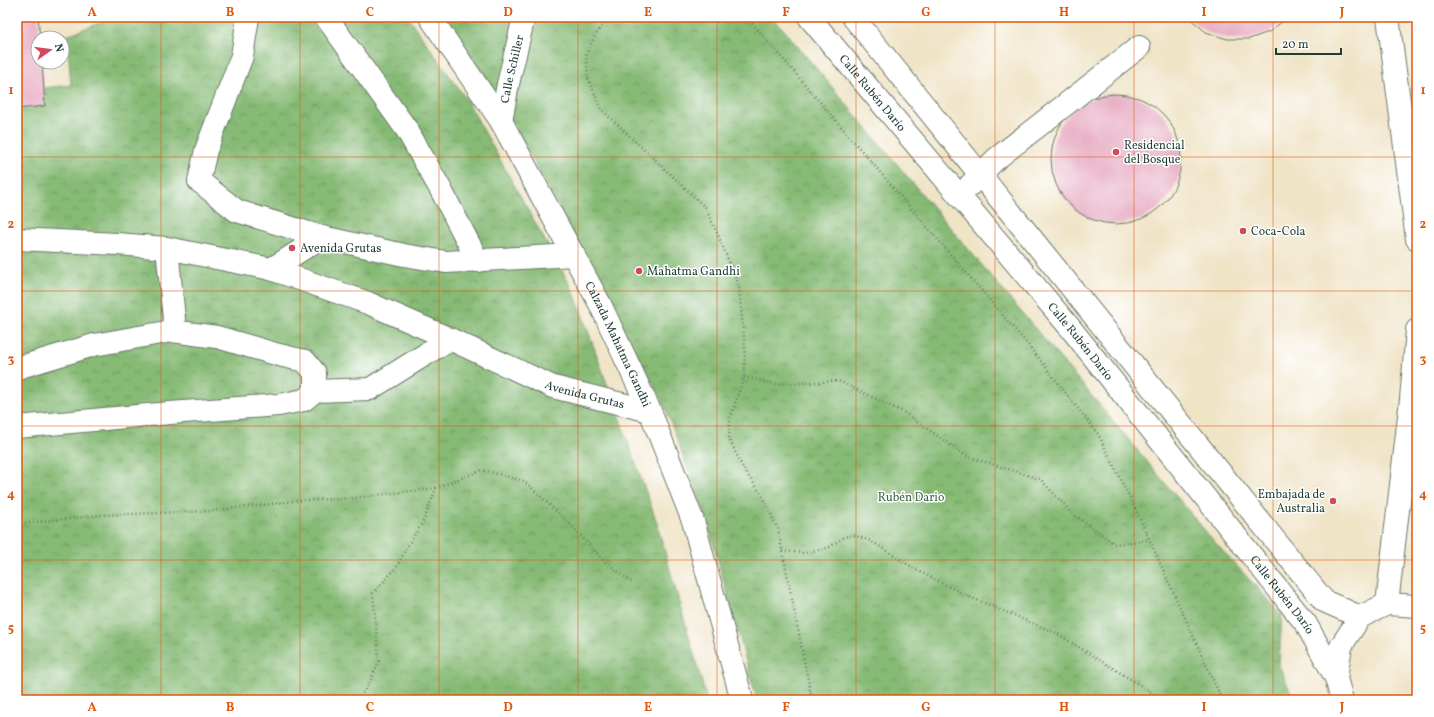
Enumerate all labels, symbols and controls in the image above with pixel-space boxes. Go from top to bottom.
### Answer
text: A [87,4,97,22]
text: B [226,4,235,22]
text: C [366,4,374,22]
text: D [503,4,513,22]
text: E [644,4,652,22]
text: F [782,4,790,22]
text: G [921,4,931,22]
text: H [1059,4,1069,22]
text: I [1202,4,1207,22]
text: J [1339,4,1345,22]
north arrow [30,30,70,70]
scale bar [1276,30,1341,56]
street label: Calle Schiller [498,34,528,105]
text: 20 m [1282,37,1309,53]
text: N [50,42,66,54]
street label: Calle Rubén Darío [835,52,909,135]
text: 1 [8,82,14,100]
text: 1 [1420,82,1426,100]
place label: Residencial del Bosque [1124,138,1185,168]
marker: Residencial del Bosque [1111,147,1121,157]
text: 2 [8,216,15,234]
text: 2 [1420,216,1427,234]
place label: Coca-Cola [1251,224,1306,240]
marker: Coca-Cola [1238,226,1248,236]
place label: Avenida Grutas [300,241,381,257]
marker: Avenida Grutas [287,243,297,253]
place label: Mahatma Gandhi [647,264,740,280]
marker: Mahatma Gandhi [634,266,644,276]
street label: Calzada Mahatma Gandhi [580,279,654,410]
street label: Calle Rubén Darío [1043,300,1116,384]
text: 3 [8,351,15,369]
text: 3 [1420,351,1427,369]
street label: Avenida Grutas [542,377,626,413]
text: 4 [7,486,15,504]
text: 4 [1419,486,1427,504]
place label: Embajada de Australia [1258,487,1325,517]
park label: Rubén Dario [878,490,944,506]
marker: Embajada de Australia [1328,496,1338,506]
street label: Calle Rubén Darío [1246,553,1317,637]
text: 5 [8,620,14,638]
text: 5 [1420,620,1426,638]
text: A [87,699,97,717]
text: B [226,699,235,717]
text: C [366,699,374,717]
text: D [503,699,513,717]
text: E [644,699,652,717]
text: F [782,699,790,717]
text: G [921,699,931,717]
text: H [1059,699,1069,717]
text: I [1202,699,1207,717]
text: J [1339,699,1345,717]

